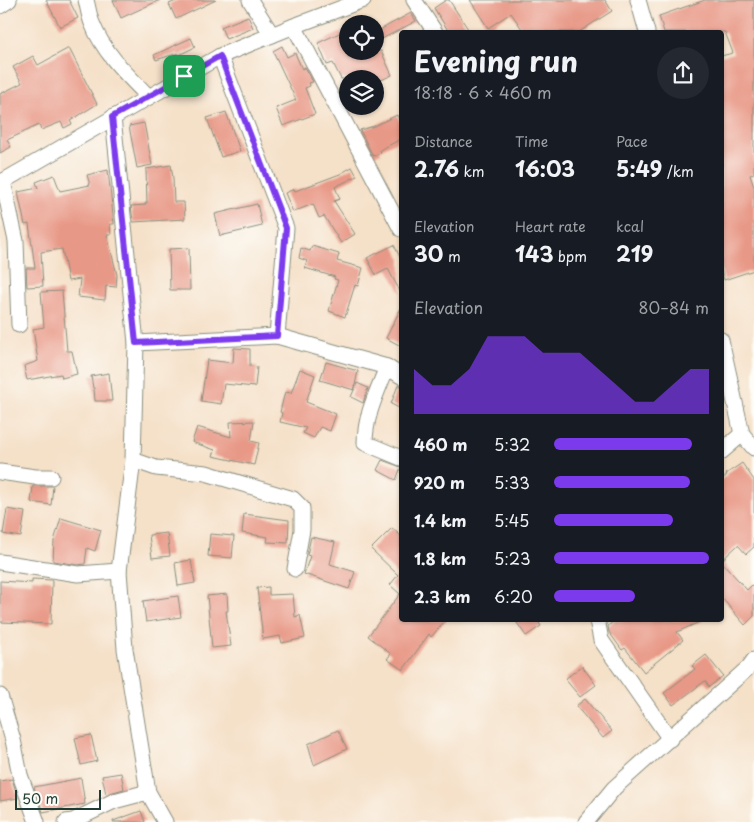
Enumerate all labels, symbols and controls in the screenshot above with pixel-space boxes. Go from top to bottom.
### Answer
map controls [339,15,384,115]
button: locate [339,15,384,60]
text: Evening run [414,39,578,82]
button: share [657,47,709,99]
pin [163,55,205,97]
icon: arrive [170,62,198,90]
button: layers [339,70,384,115]
text: 18:18 · 6 × 460 m [414,80,552,104]
text: Distance [414,131,473,152]
text: Time [515,131,548,152]
text: Pace [616,131,648,152]
text: 2.76 [414,152,459,184]
text: 16:03 [515,152,575,184]
text: 5:49 [616,152,662,184]
text: km [459,161,485,182]
text: /km [662,161,694,182]
text: Elevation [414,216,474,237]
text: Heart rate [515,216,586,237]
text: kcal [616,216,644,237]
text: 30 [414,237,443,269]
text: 143 [515,237,553,269]
text: 219 [616,237,653,269]
text: m [443,246,461,267]
text: bpm [553,246,587,267]
text: Elevation [414,295,483,319]
text: 80–84 m [639,295,709,319]
text: 460 m [414,432,467,456]
text: 5:32 [494,432,530,456]
text: 920 m [414,470,465,494]
text: 5:33 [494,470,530,494]
text: 1.4 km [414,508,466,532]
text: 5:45 [494,508,529,532]
text: 1.8 km [414,546,466,570]
text: 5:23 [494,546,531,570]
text: 2.3 km [414,584,470,608]
text: 6:20 [494,584,533,608]
scale bar [15,787,101,810]
text: 50 m [22,788,58,809]

